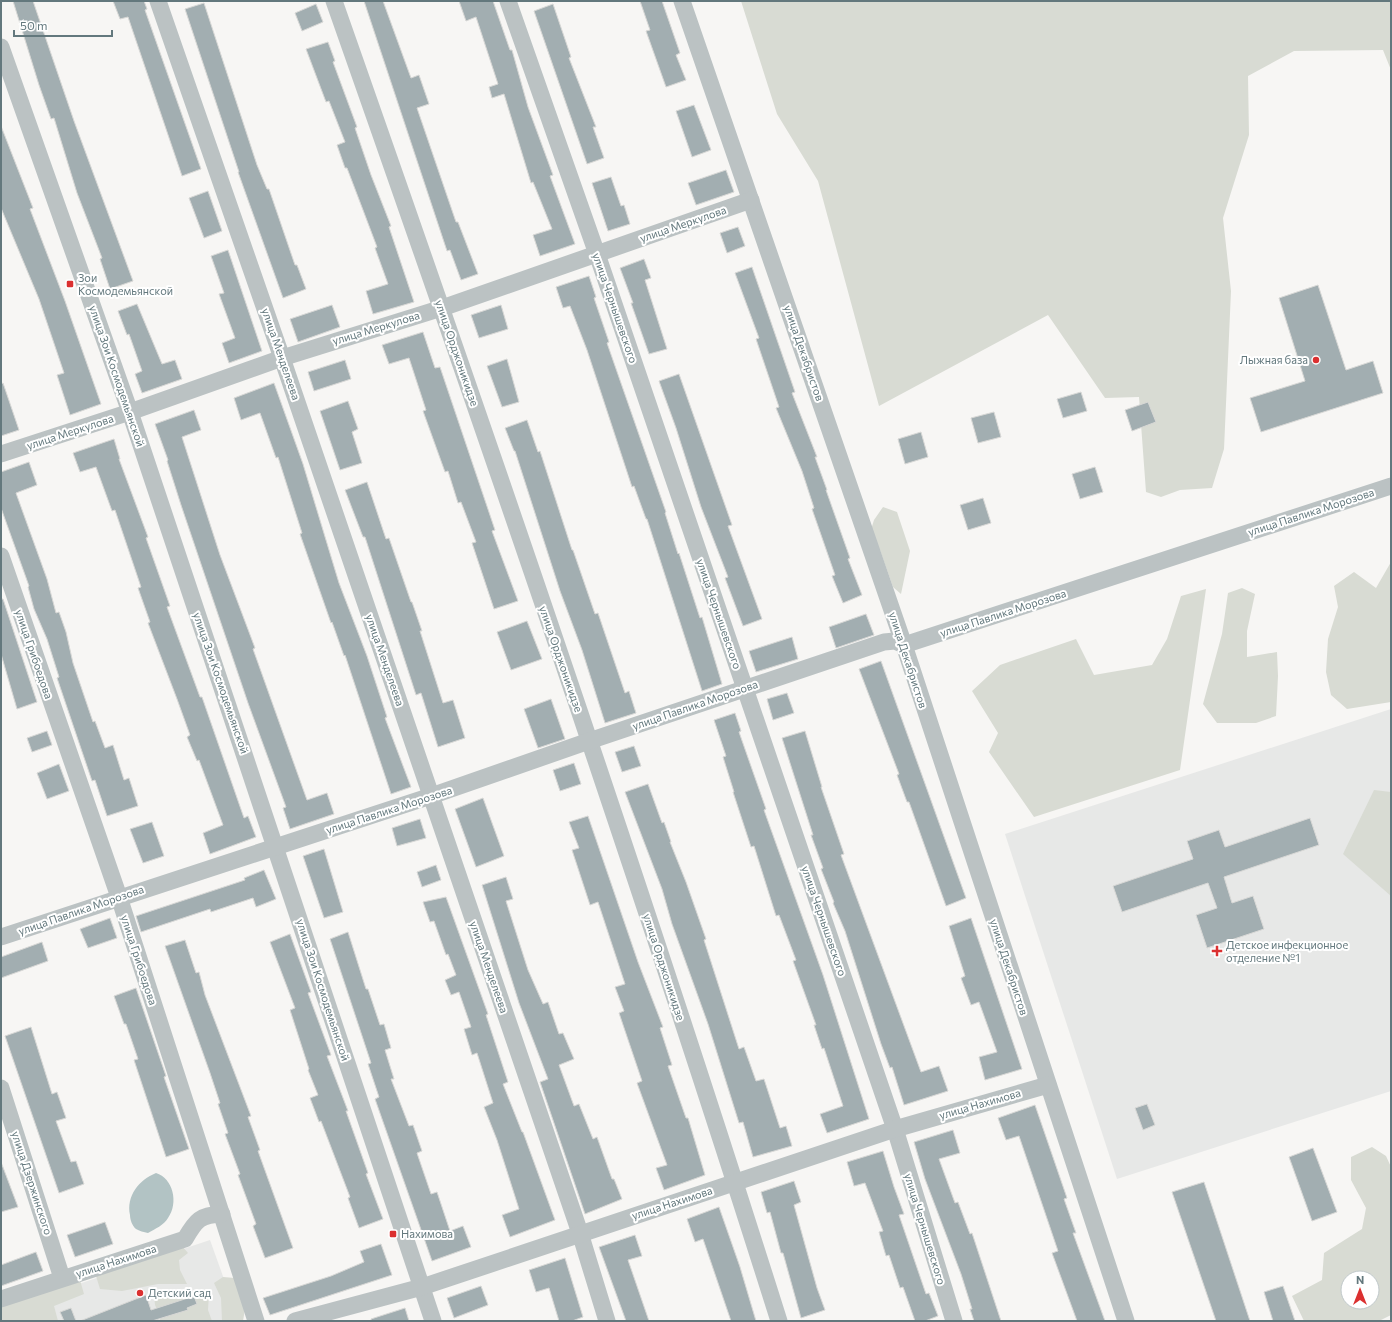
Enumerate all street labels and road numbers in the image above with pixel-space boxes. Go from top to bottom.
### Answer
street label: улица Меркулова [638,203,728,244]
street label: улица Чернышевского [590,251,641,365]
street label: улица Орджоникидзе [433,298,482,408]
street label: улица Декабристов [782,303,827,403]
street label: улица Зои Космодемьянской [87,304,148,448]
street label: улица Менделеева [260,306,303,402]
street label: улица Меркулова [331,308,421,347]
street label: улица Меркулова [25,411,115,452]
street label: улица Павлика Морозова [1246,485,1376,538]
street label: улица Чернышевского [694,557,745,671]
street label: улица Павлика Морозова [938,586,1068,639]
street label: улица Орджоникидзе [537,604,586,714]
street label: улица Грибоедова [13,607,56,700]
street label: улица Декабристов [887,610,930,710]
street label: улица Зои Космодемьянской [191,611,252,755]
street label: улица Менделеева [364,612,407,708]
street label: улица Павлика Морозова [630,677,759,732]
street label: улица Павлика Морозова [324,783,454,836]
street label: улица Чернышевского [799,864,850,978]
street label: улица Павлика Морозова [16,882,145,937]
street label: улица Орджоникидзе [641,912,688,1022]
street label: улица Грибоедова [119,913,160,1006]
street label: улица Зои Космодемьянской [294,917,353,1062]
street label: улица Декабристов [988,917,1031,1017]
street label: улица Менделеева [468,919,511,1015]
street label: улица Нахимова [938,1086,1022,1121]
street label: улица Дзержинского [10,1129,56,1237]
street label: улица Чернышевского [902,1172,949,1287]
street label: улица Нахимова [630,1183,714,1222]
street label: улица Нахимова [74,1241,158,1280]

